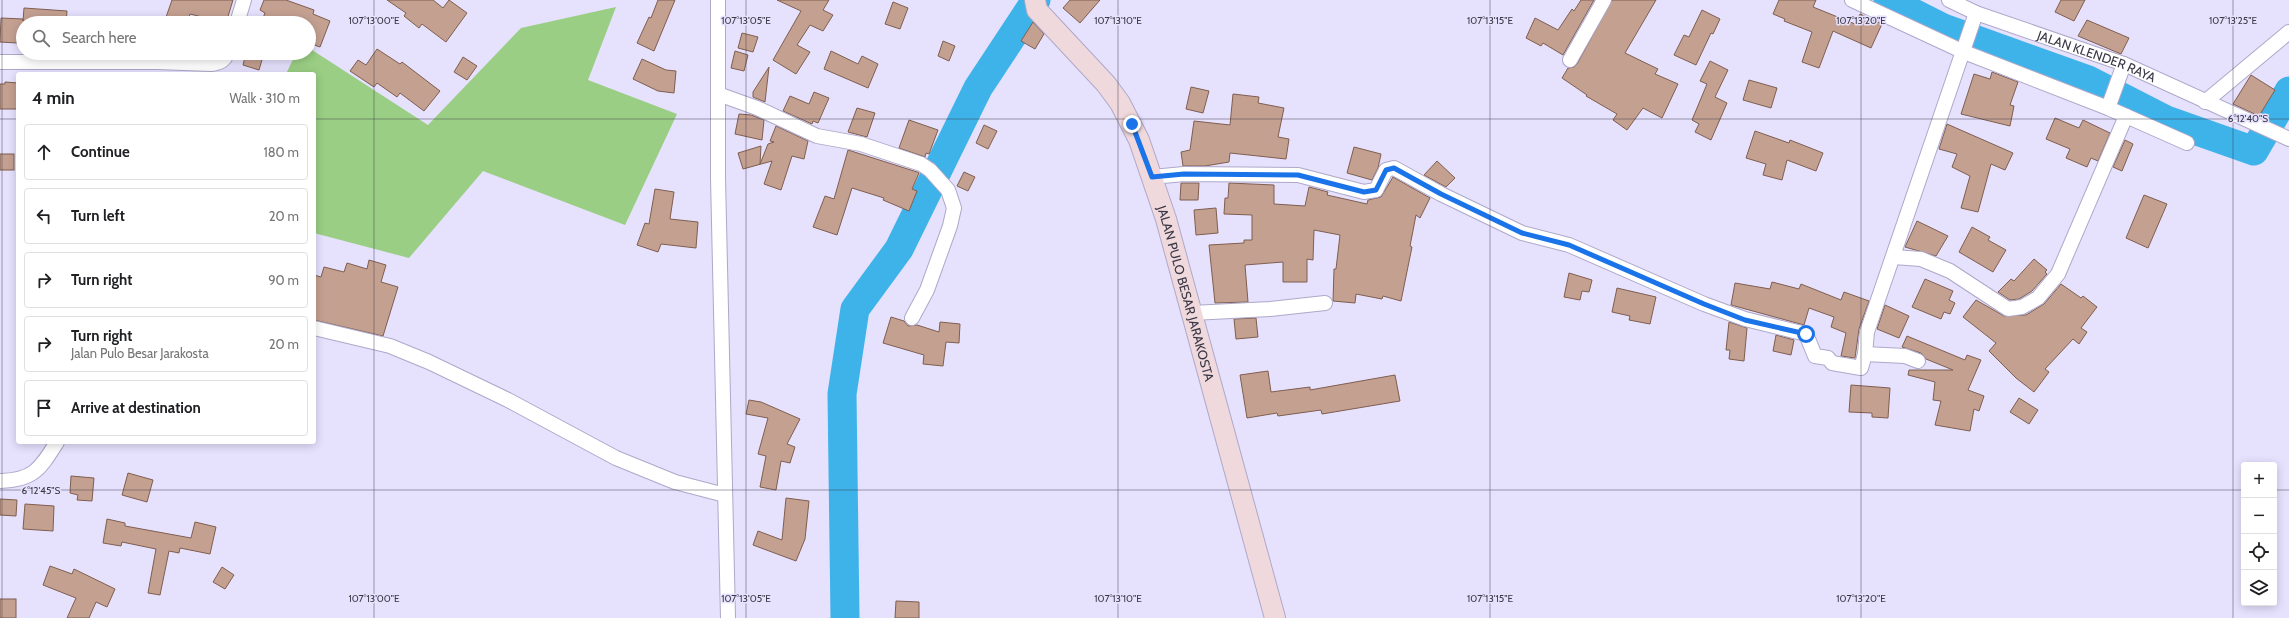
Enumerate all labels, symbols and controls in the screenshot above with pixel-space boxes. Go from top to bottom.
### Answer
text: 107°13'00"E [348,14,400,27]
text: 107°13'05"E [721,14,771,27]
text: 107°13'10"E [1094,14,1142,27]
text: 107°13'15"E [1467,14,1513,27]
text: 107°13'20"E [1836,14,1886,27]
text: 107°13'25"E [2209,14,2257,27]
search box [16,16,316,60]
street label: JALAN KLENDER RAYA [2034,26,2158,85]
icon: search [30,27,52,49]
text: Search here [62,29,137,47]
text: 4 min [32,88,75,108]
text: Walk · 310 m [229,90,300,106]
text: 6°12'40"S [2228,112,2268,125]
route end [1123,115,1141,133]
icon: ahead [33,141,55,163]
text: Continue [71,143,130,161]
text: 180 m [263,144,299,160]
street label: JALAN PULO BESAR JARAKOSTA [1154,202,1218,383]
icon: left [33,205,55,227]
text: Turn left [71,207,125,225]
text: 20 m [269,208,299,224]
icon: right [33,269,55,291]
text: Turn right [71,271,132,289]
text: 90 m [268,272,299,288]
route start [1797,325,1815,343]
text: Turn right [71,327,132,345]
icon: right [33,333,55,355]
text: 20 m [269,336,299,352]
text: Jalan Pulo Besar Jarakosta [71,345,209,361]
icon: arrive [33,397,55,419]
text: Arrive at destination [71,399,201,417]
map controls [2241,462,2277,606]
button: + [2241,462,2277,498]
text: 6°12'45"S [22,484,61,497]
button: − [2241,498,2277,534]
button: locate [2241,534,2277,570]
button: layers [2241,570,2277,606]
text: 107°13'00"E [348,592,400,605]
text: 107°13'05"E [721,592,771,605]
text: 107°13'10"E [1094,592,1142,605]
text: 107°13'15"E [1467,592,1513,605]
text: 107°13'20"E [1836,592,1886,605]

